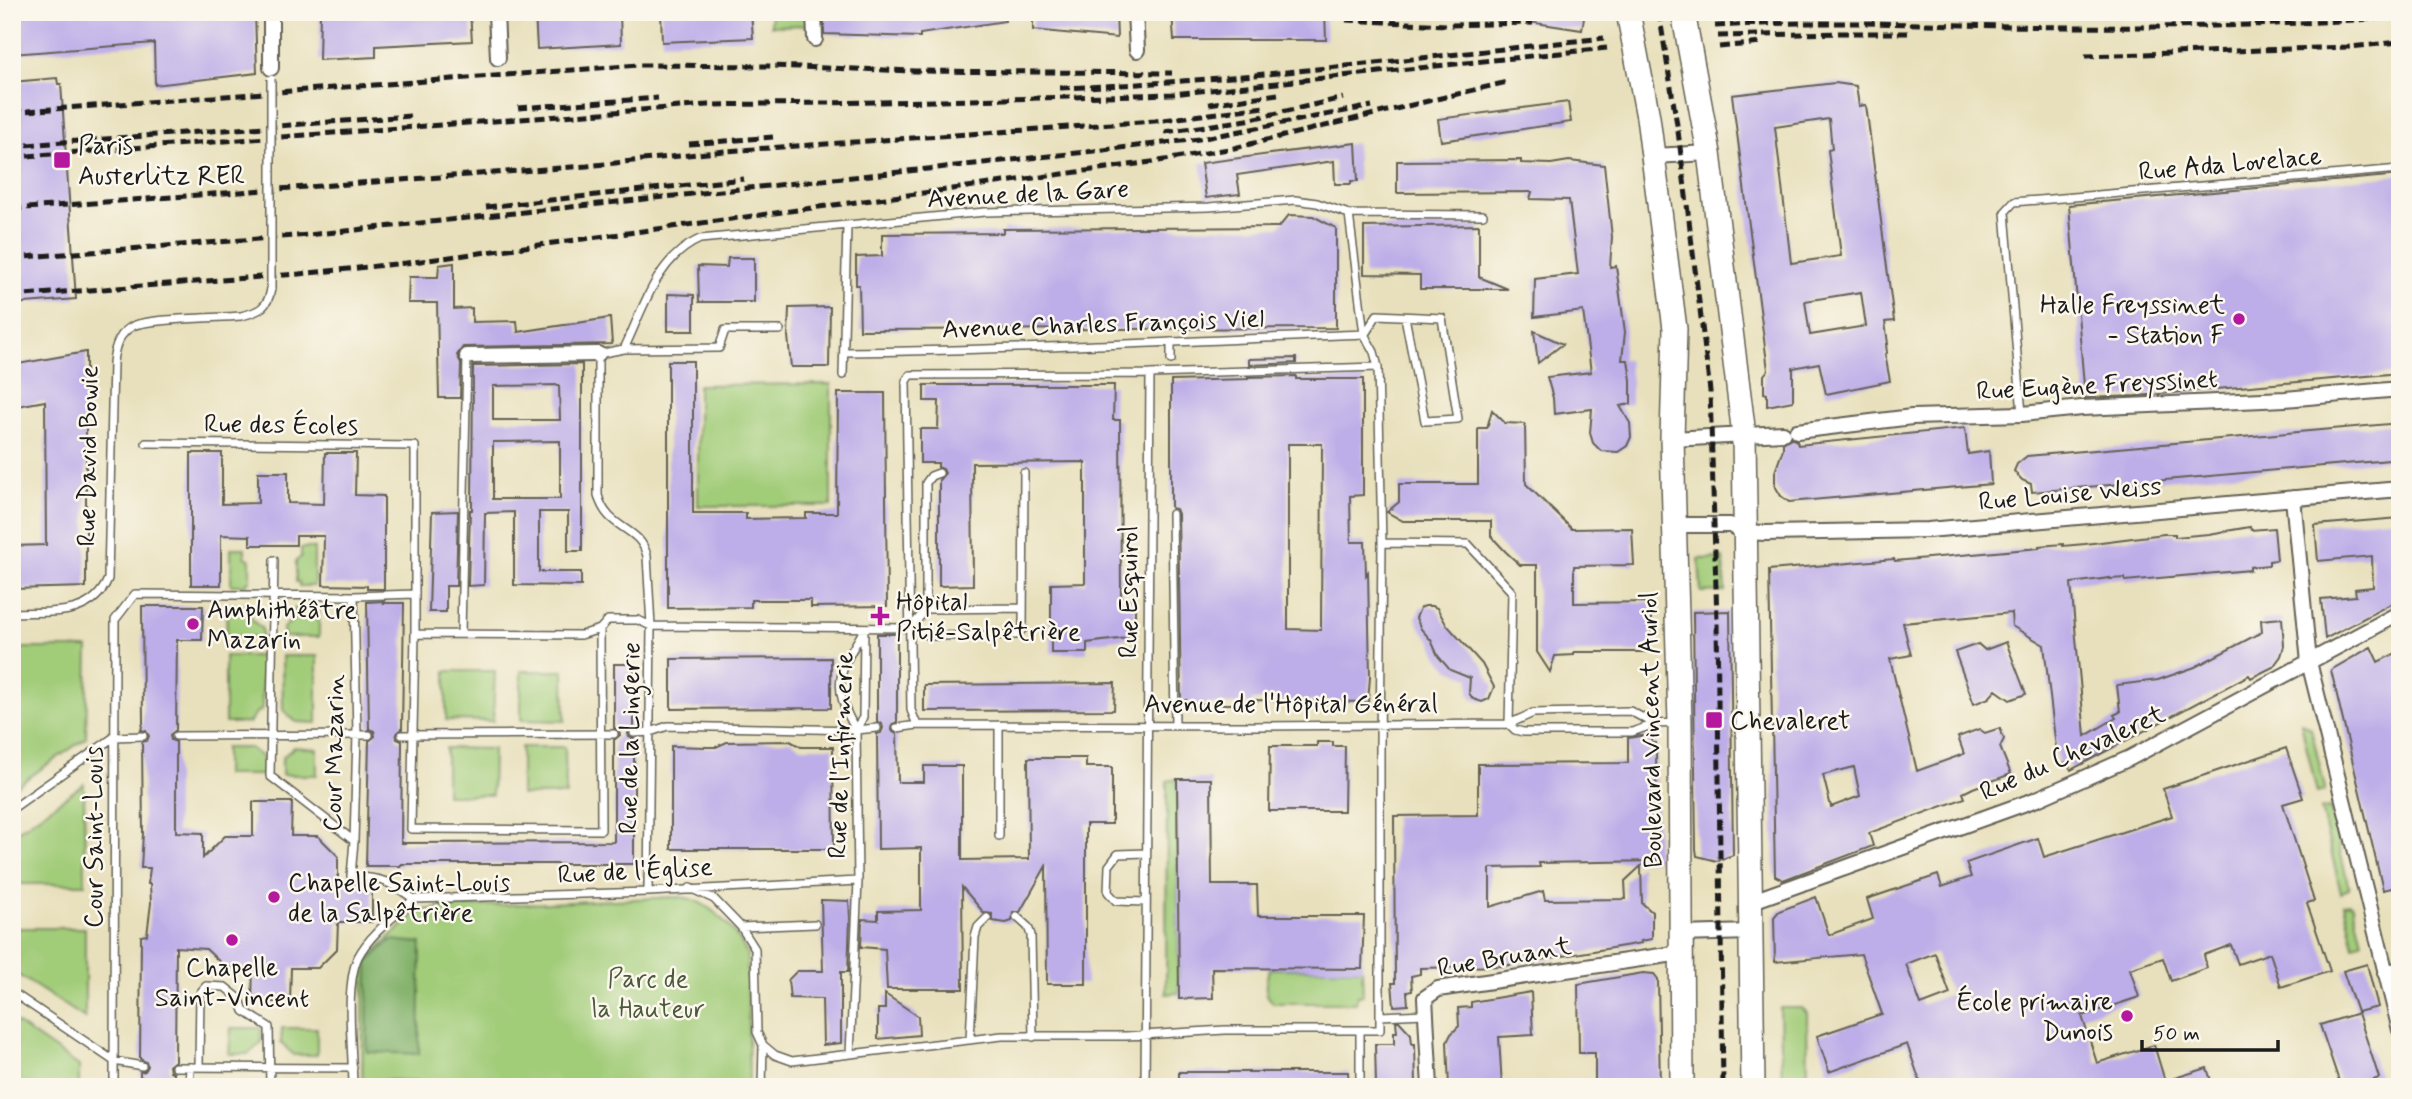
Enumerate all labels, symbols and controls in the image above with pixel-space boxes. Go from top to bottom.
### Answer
place label: Paris Austerlitz RER [78,130,246,194]
street label: Rue Ada Lovelace [2137,140,2323,190]
marker: Paris Austerlitz RER [52,150,72,170]
street label: Avenue de la Gare [926,173,1130,217]
place label: Halle Freyssinet - Station F [2040,289,2225,353]
street label: Avenue Charles François Viel [941,302,1265,348]
marker: Halle Freyssinet - Station F [2231,311,2247,327]
street label: Rue Eugène Freyssinet [1975,363,2219,409]
street label: Rue David Bowie [70,365,108,547]
street label: Rue des Écoles [204,406,358,444]
street label: Rue Louise Weiss [1977,470,2163,520]
street label: Rue Esquirol [1113,526,1147,658]
place label: Hôpital Pitié-Salpêtrière [896,586,1081,650]
street label: Boulevard Vincent Auriol [1633,592,1671,868]
place label: Amphithéâtre Mazarin [207,594,357,658]
marker: Hôpital Pitié-Salpêtrière [870,606,890,626]
marker: Amphithéâtre Mazarin [185,616,201,632]
street label: Rue de la Lingerie [612,642,653,835]
street label: Rue de l'Infirmerie [821,651,863,859]
street label: Cour Mazarin [317,674,353,832]
street label: Avenue de l'Hôpital Général [1144,688,1438,722]
street label: Rue du Chevaleret [1975,698,2171,810]
place label: Chevaleret [1730,705,1850,739]
marker: Chevaleret [1704,710,1724,730]
street label: Cour Saint-Louis [78,746,112,928]
street label: Rue de l'Église [557,849,714,893]
place label: Chapelle Saint-Louis de la Salpêtrière [288,867,510,931]
marker: Chapelle Saint-Louis de la Salpêtrière [266,889,282,905]
street label: Rue Bruant [1435,929,1574,986]
marker: Chapelle Saint-Vincent [224,932,240,948]
place label: Chapelle Saint-Vincent [155,952,309,1016]
park label: Parc de la Hauteur [591,963,705,1027]
place label: École primaire Dunois [1956,984,2113,1050]
marker: École primaire Dunois [2119,1008,2135,1024]
scale bar [2142,1008,2279,1052]
text: 50 m [2153,1020,2200,1048]

